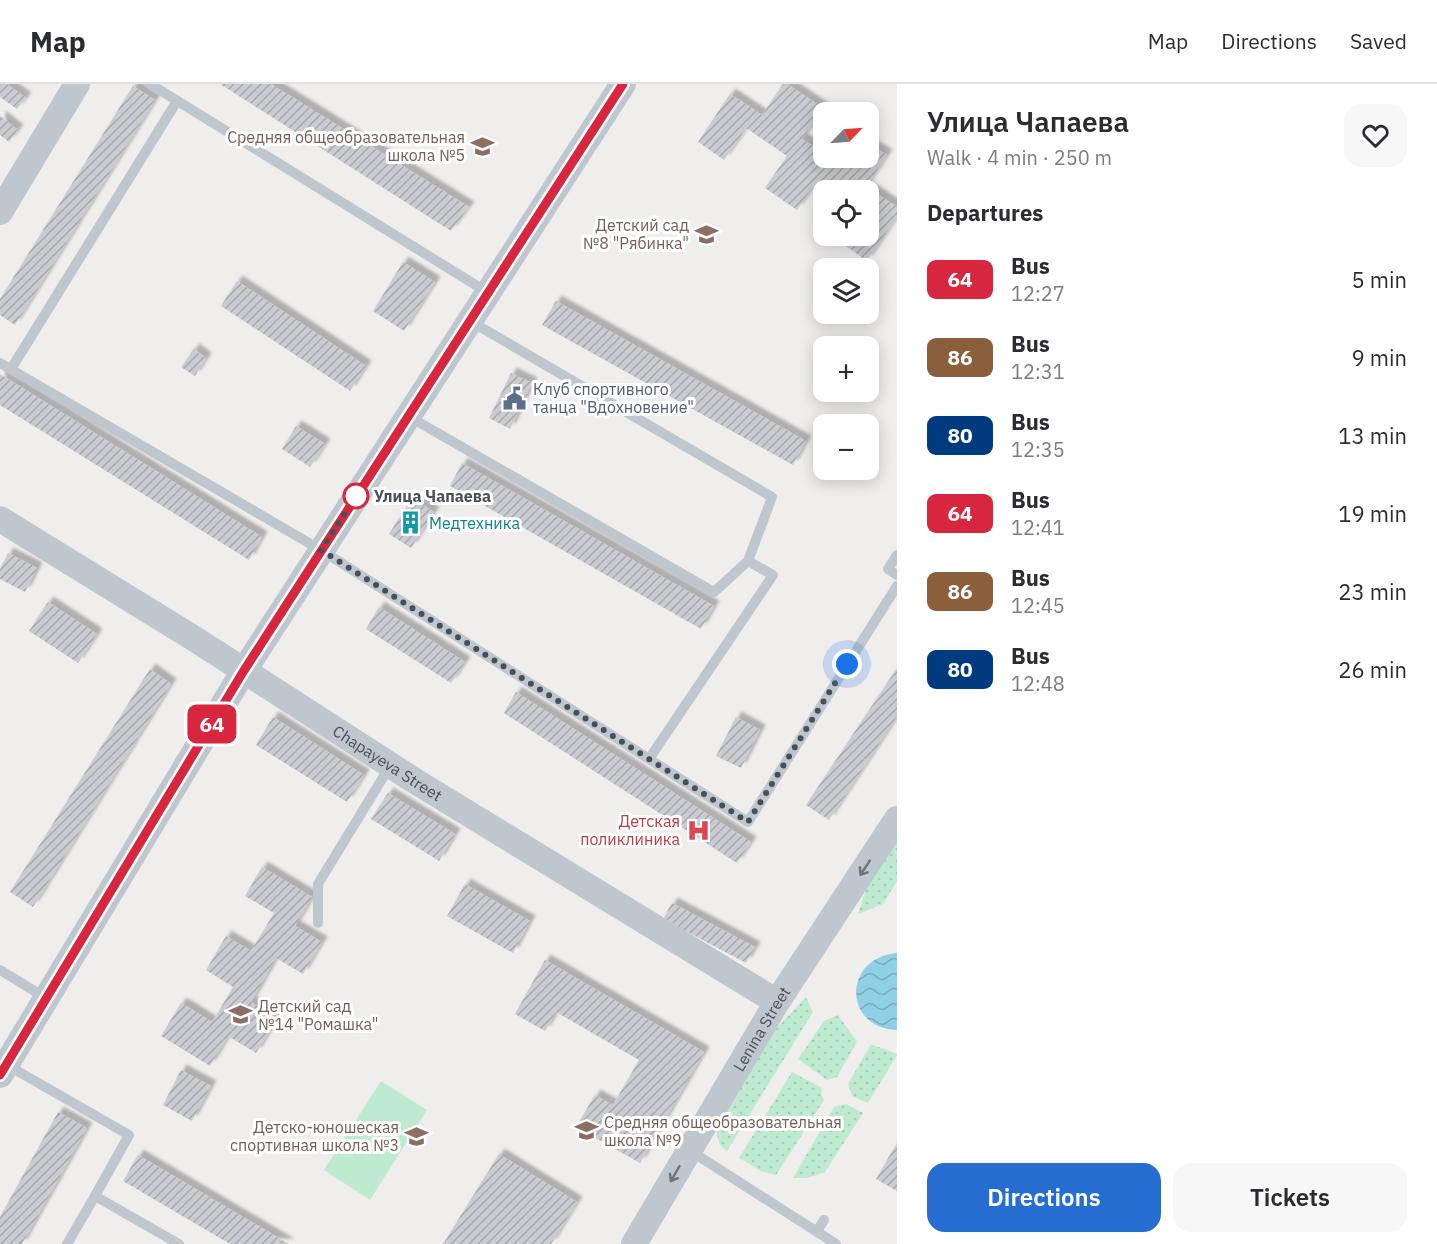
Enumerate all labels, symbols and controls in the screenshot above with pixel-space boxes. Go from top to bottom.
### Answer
text: Map [30,23,86,60]
text: Map [1148,27,1188,55]
text: Directions [1221,27,1317,55]
text: Saved [1350,27,1407,55]
north arrow [813,102,879,168]
map controls [813,102,879,480]
text: Улица Чапаева [927,103,1129,140]
button: heart [1344,104,1407,167]
place label: Средняя общеобразовательная школа №5 [227,127,465,165]
school or university icon: Средняя общеобразовательная школа №5 [470,133,496,159]
text: Walk · 4 min · 250 m [927,144,1112,171]
button: locate [813,180,879,246]
text: Departures [927,198,1043,227]
place label: Детский сад №8 "Рябинка" [583,215,689,253]
school or university icon: Детский сад №8 "Рябинка" [694,221,720,247]
text: Bus [1011,251,1050,280]
button: layers [813,258,879,324]
text: 64 [947,265,973,293]
text: 5 min [1351,265,1407,294]
text: 12:27 [1011,280,1065,307]
text: Bus [1011,329,1050,358]
button: + [813,336,879,402]
text: 86 [947,343,973,371]
text: 9 min [1351,343,1407,372]
text: 12:31 [1011,358,1065,385]
place label: Клуб спортивного танца "Вдохновение" [533,379,694,417]
public building icon: Клуб спортивного танца "Вдохновение" [502,385,528,411]
text: Bus [1011,407,1050,436]
button: − [813,414,879,480]
text: 80 [947,421,973,449]
text: 13 min [1338,421,1407,450]
text: 12:35 [1011,436,1065,463]
marker: Улица Чапаева [343,483,369,509]
text: Bus [1011,485,1050,514]
place label: Улица Чапаева [374,486,491,506]
text: 64 [947,499,973,527]
text: 19 min [1338,499,1407,528]
building icon: Медтехника [398,510,424,536]
place label: Медтехника [429,513,520,533]
text: 12:41 [1011,514,1065,541]
text: Bus [1011,563,1050,592]
text: 86 [947,577,973,605]
text: 23 min [1338,577,1407,606]
text: 12:45 [1011,592,1065,619]
text: Bus [1011,641,1050,670]
your location [832,649,862,679]
text: 80 [947,655,973,683]
text: 26 min [1338,655,1407,684]
text: 12:48 [1011,670,1065,697]
line badge: 64 [185,704,239,744]
text: 64 [199,710,225,738]
street label: Chapayeva Street [329,721,446,805]
place label: Детская поликлиника [580,811,680,849]
hospital icon: Детская поликлиника [685,817,711,843]
one-way arrow [859,859,871,876]
street label: Lenina Street [728,983,794,1075]
place label: Детский сад №14 "Ромашка" [258,996,379,1034]
school or university icon: Детский сад №14 "Ромашка" [227,1002,253,1028]
place label: Средняя общеобразовательная школа №9 [604,1112,842,1150]
place label: Детско-юношеская спортивная школа №3 [230,1117,399,1155]
school or university icon: Средняя общеобразовательная школа №9 [573,1118,599,1144]
school or university icon: Детско-юношеская спортивная школа №3 [404,1123,430,1149]
button: Directions [927,1163,1161,1232]
button: Tickets [1173,1163,1407,1232]
one-way arrow [668,1165,680,1182]

